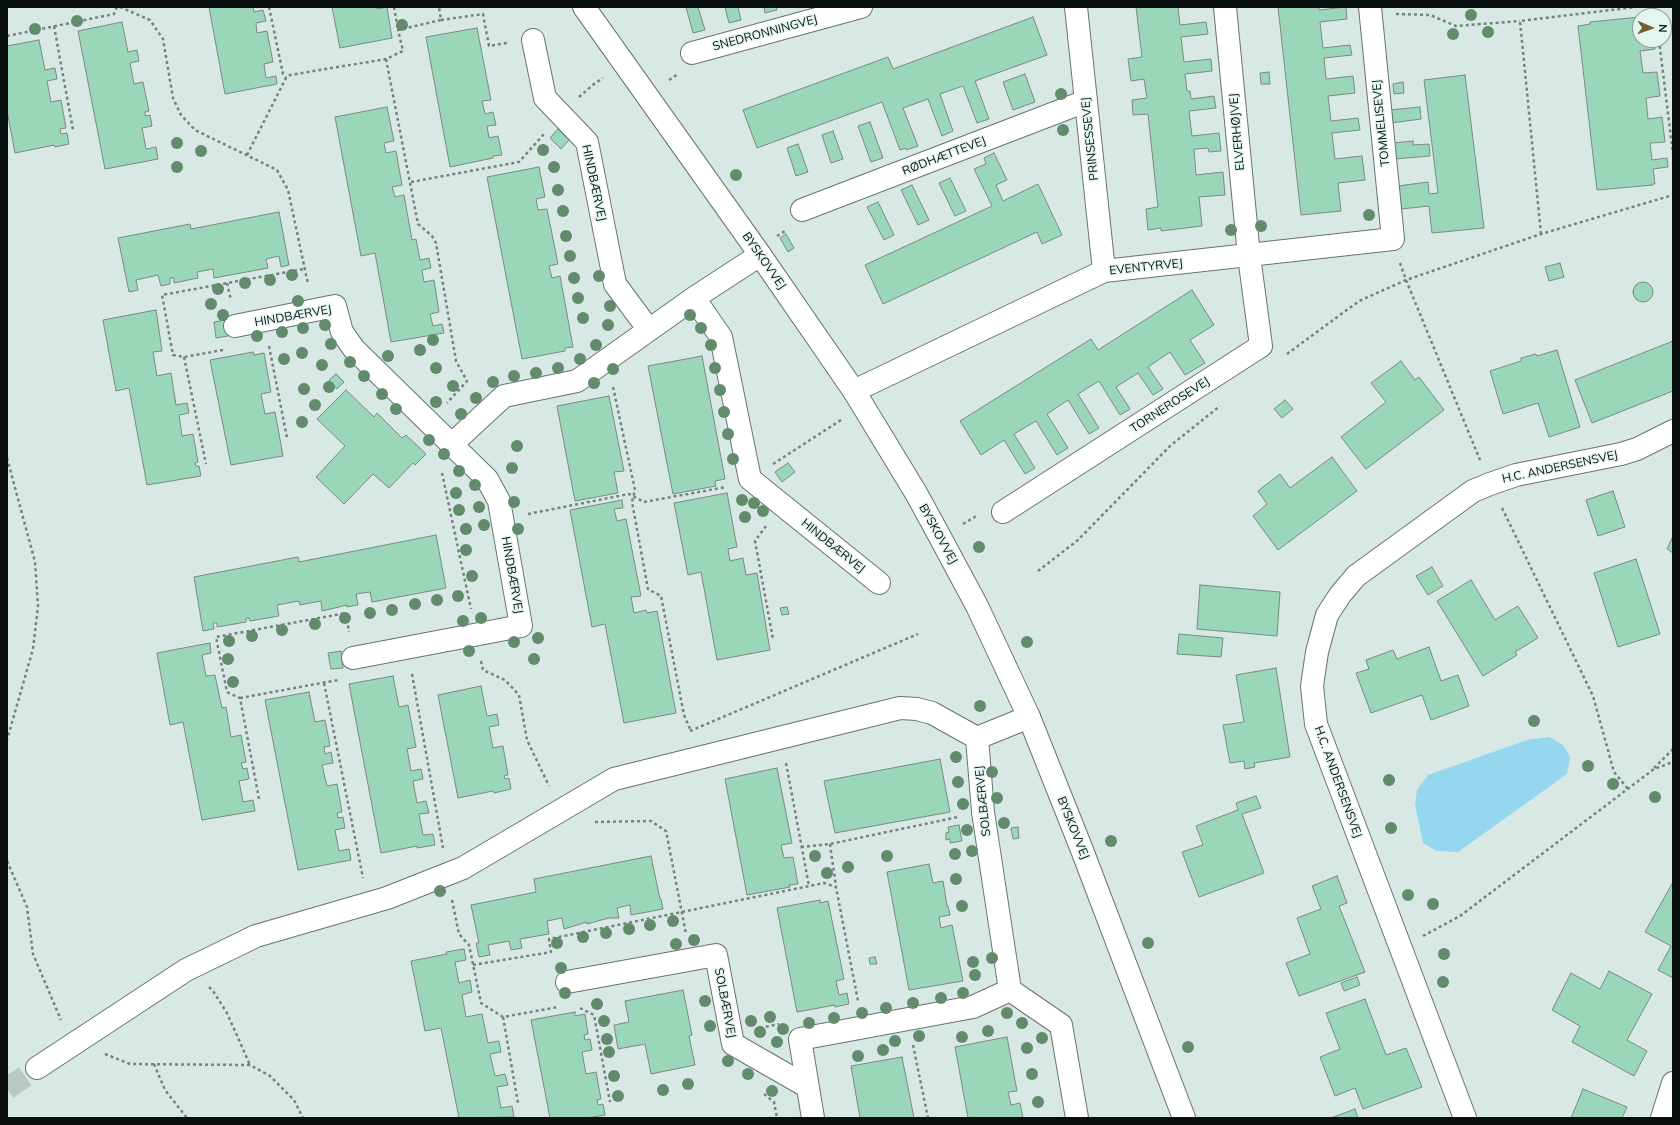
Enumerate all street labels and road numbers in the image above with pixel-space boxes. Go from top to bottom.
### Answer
street label: SNEDRONNINGVEJ [711,12,819,54]
street label: TOMMELISEVEJ [1369,79,1393,167]
street label: ELVERHØJVEJ [1226,93,1248,171]
street label: PRINSESSEVEJ [1078,97,1102,181]
street label: RØDHÆTTEVEJ [900,133,988,179]
street label: HINDBÆRVEJ [579,143,609,223]
street label: BYSKOVVEJ [739,230,789,292]
street label: EVENTYRVEJ [1109,256,1183,278]
street label: HINDBÆRVEJ [253,302,333,330]
street label: TORNEROSEVEJ [1128,374,1212,436]
street label: H.C. ANDERSENSVEJ [1501,448,1619,486]
street label: BYSKOVVEJ [916,501,960,567]
street label: HINDBÆRVEJ [798,516,868,576]
street label: HINDBÆRVEJ [498,535,526,615]
street label: H.C. ANDERSENSVEJ [1311,724,1365,840]
street label: SOLBÆRVEJ [972,765,994,837]
street label: BYSKOVVEJ [1054,794,1092,862]
street label: SOLBÆRVEJ [711,967,739,1039]

